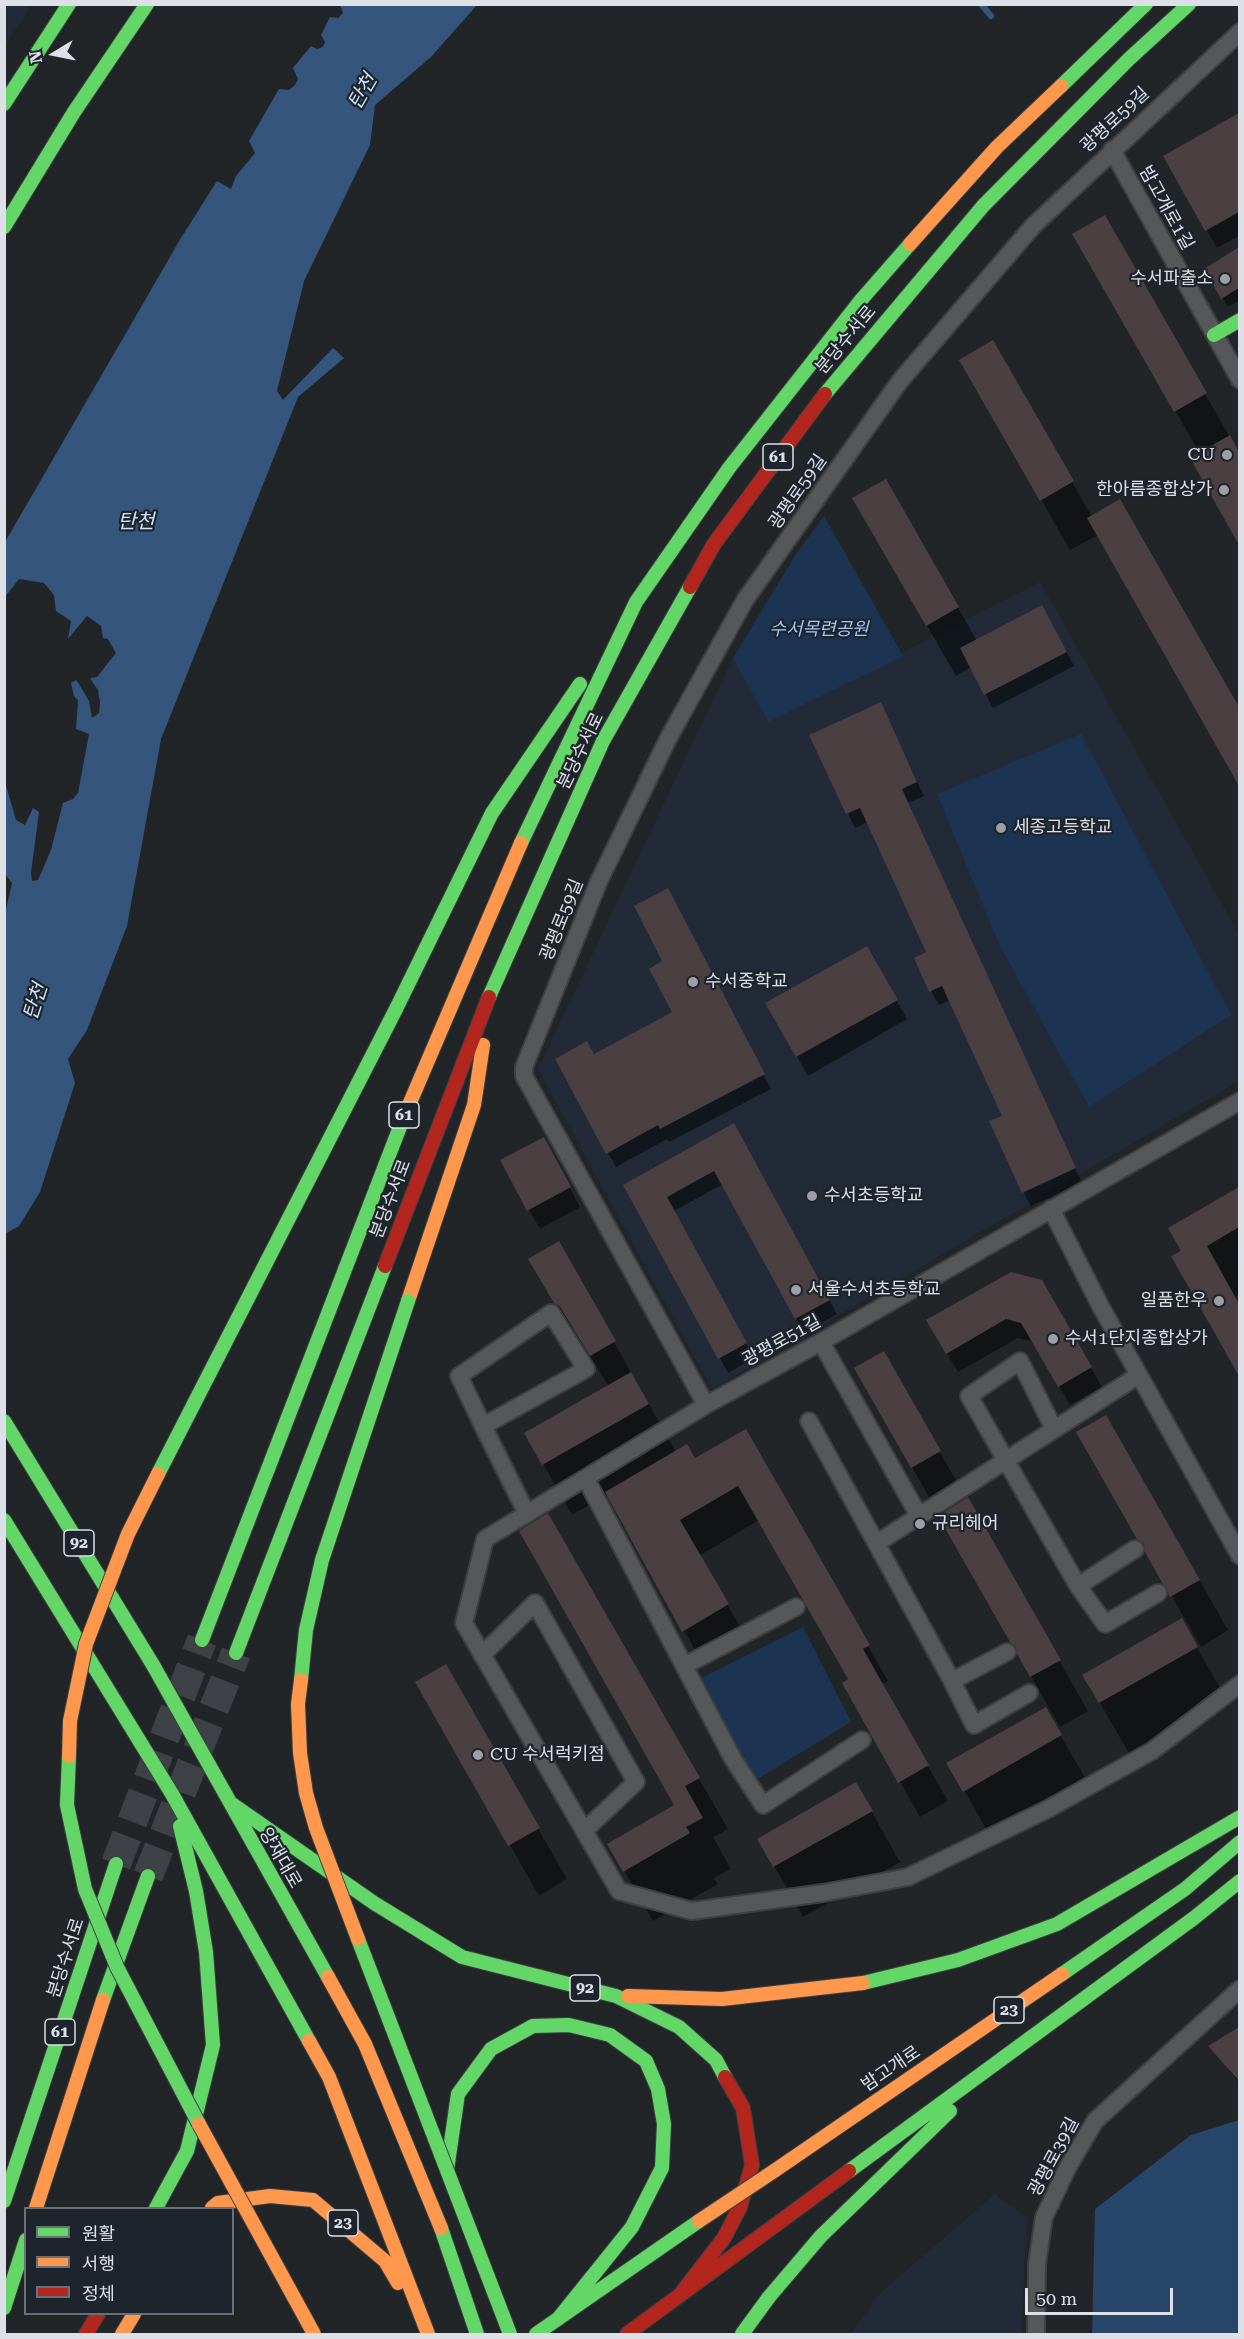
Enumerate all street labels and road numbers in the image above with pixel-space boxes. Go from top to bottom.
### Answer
street label: 광평로59길 [1076,83,1154,157]
street label: 밤고개로1길 [1134,162,1198,254]
street label: 분당수서로 [811,301,881,379]
road number: 61 [763,444,793,470]
street label: 광평로59길 [764,450,832,534]
street label: 분당수서로 [553,709,609,793]
street label: 광평로59길 [536,876,588,964]
road number: 61 [389,1102,419,1128]
street label: 분당수서로 [366,1156,416,1242]
street label: 광평로51길 [739,1311,825,1371]
road number: 92 [64,1530,94,1556]
street label: 양재대로 [254,1824,306,1892]
street label: 분당수서로 [43,1915,89,2001]
road number: 92 [570,1975,600,2001]
road number: 23 [994,1997,1024,2023]
road number: 61 [45,2019,75,2045]
street label: 밤고개로 [858,2042,924,2096]
street label: 광평로39길 [1024,2114,1084,2200]
road number: 23 [328,2210,358,2236]

